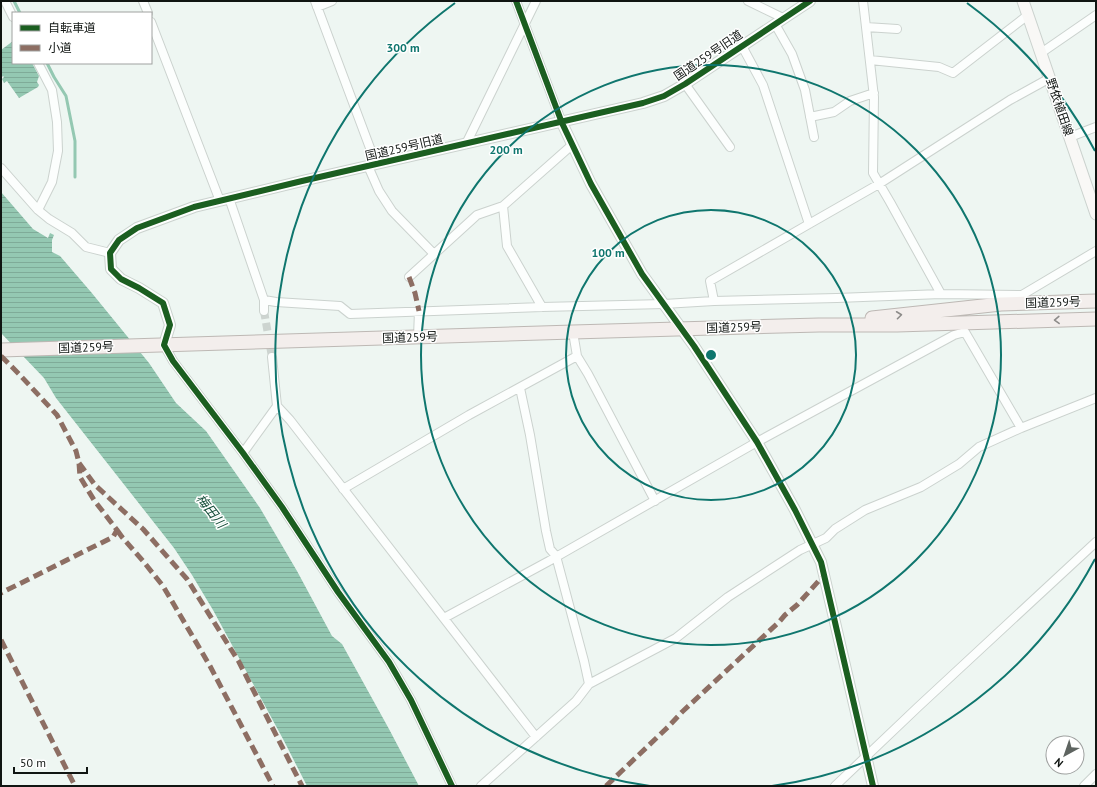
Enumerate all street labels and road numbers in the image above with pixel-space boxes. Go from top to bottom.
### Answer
street label: 国道259号旧道 [671,27,745,83]
street label: 野依植田線 [1043,76,1077,138]
street label: 国道259号旧道 [364,131,444,163]
street label: 国道259号 [1025,294,1081,310]
street label: 国道259号 [706,319,762,335]
street label: 国道259号 [382,329,438,345]
street label: 国道259号 [58,339,114,355]

